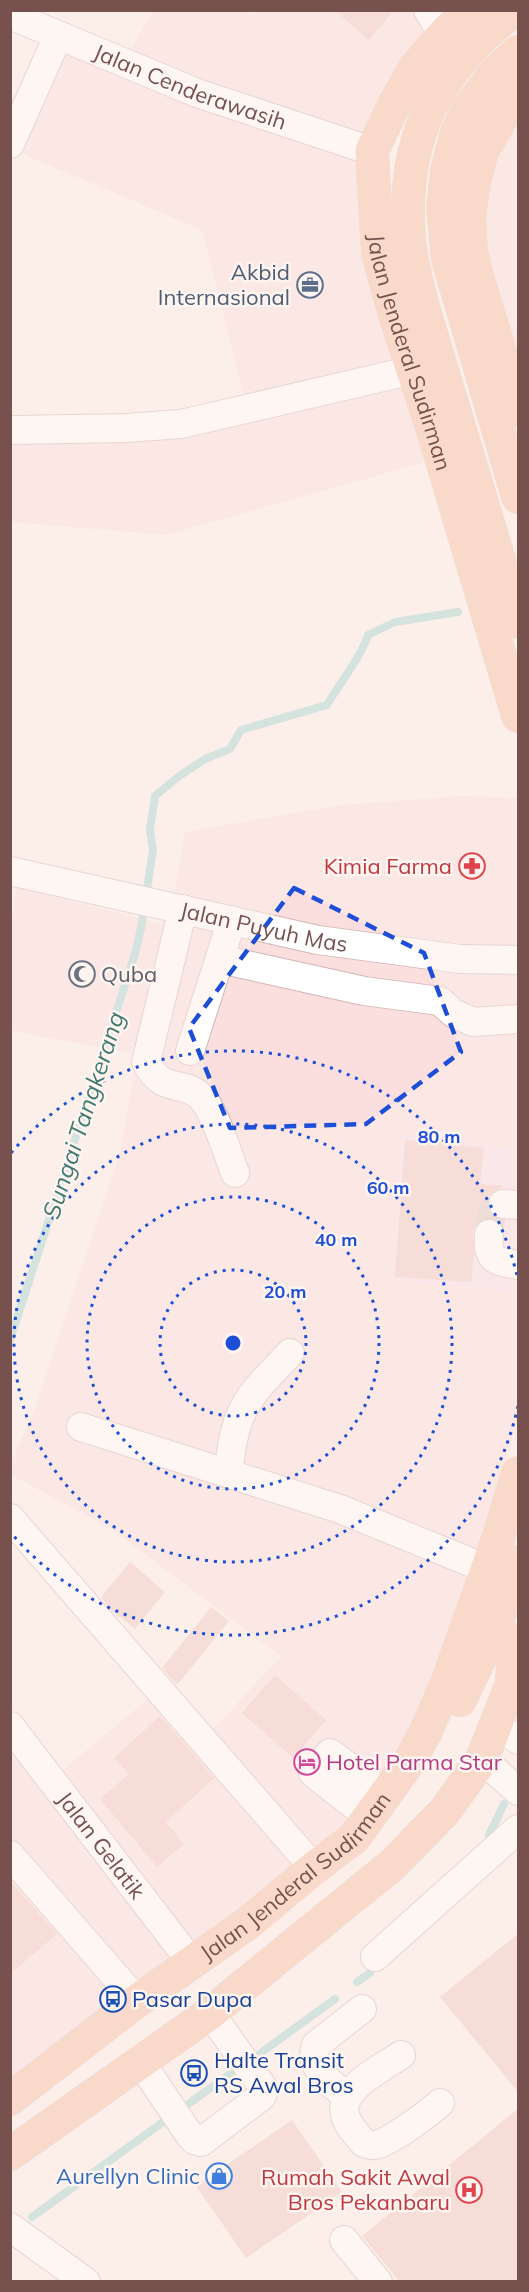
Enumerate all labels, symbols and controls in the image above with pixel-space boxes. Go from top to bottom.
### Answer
street label: Jalan Cenderawasih [89,37,290,136]
street label: Jalan Jenderal Sudirman [363,234,458,474]
place label: Akbid Internasional [158,258,290,311]
office icon: Akbid Internasional [295,270,325,300]
pharmacy icon: Kimia Farma [457,851,487,881]
place label: Kimia Farma [324,852,452,880]
street label: Jalan Puyuh Mas [177,896,349,958]
mosque icon: Quba [67,959,97,989]
place label: Quba [101,960,157,988]
water label: Sungai Tangkerang [35,1008,131,1222]
text: 80 m [418,1125,460,1148]
text: 60 m [367,1176,409,1199]
text: 40 m [315,1228,357,1251]
text: 20 m [264,1280,306,1303]
centre of rings [223,1333,243,1353]
hotel icon: Hotel Parma Star [292,1747,322,1777]
place label: Hotel Parma Star [326,1748,502,1776]
street label: Jalan Gelatik [51,1786,152,1905]
street label: Jalan Jenderal Sudirman [194,1786,397,1966]
bus stop icon: Pasar Dupa [98,1984,128,2014]
place label: Pasar Dupa [132,1985,252,2013]
place label: Halte Transit RS Awal Bros [214,2046,354,2099]
bus stop icon: Halte Transit RS Awal Bros [179,2058,209,2088]
shop icon: Aurellyn Clinic [204,2161,234,2191]
place label: Aurellyn Clinic [56,2162,200,2190]
place label: Rumah Sakit Awal Bros Pekanbaru [261,2163,450,2216]
hospital icon: Rumah Sakit Awal Bros Pekanbaru [454,2175,484,2205]

